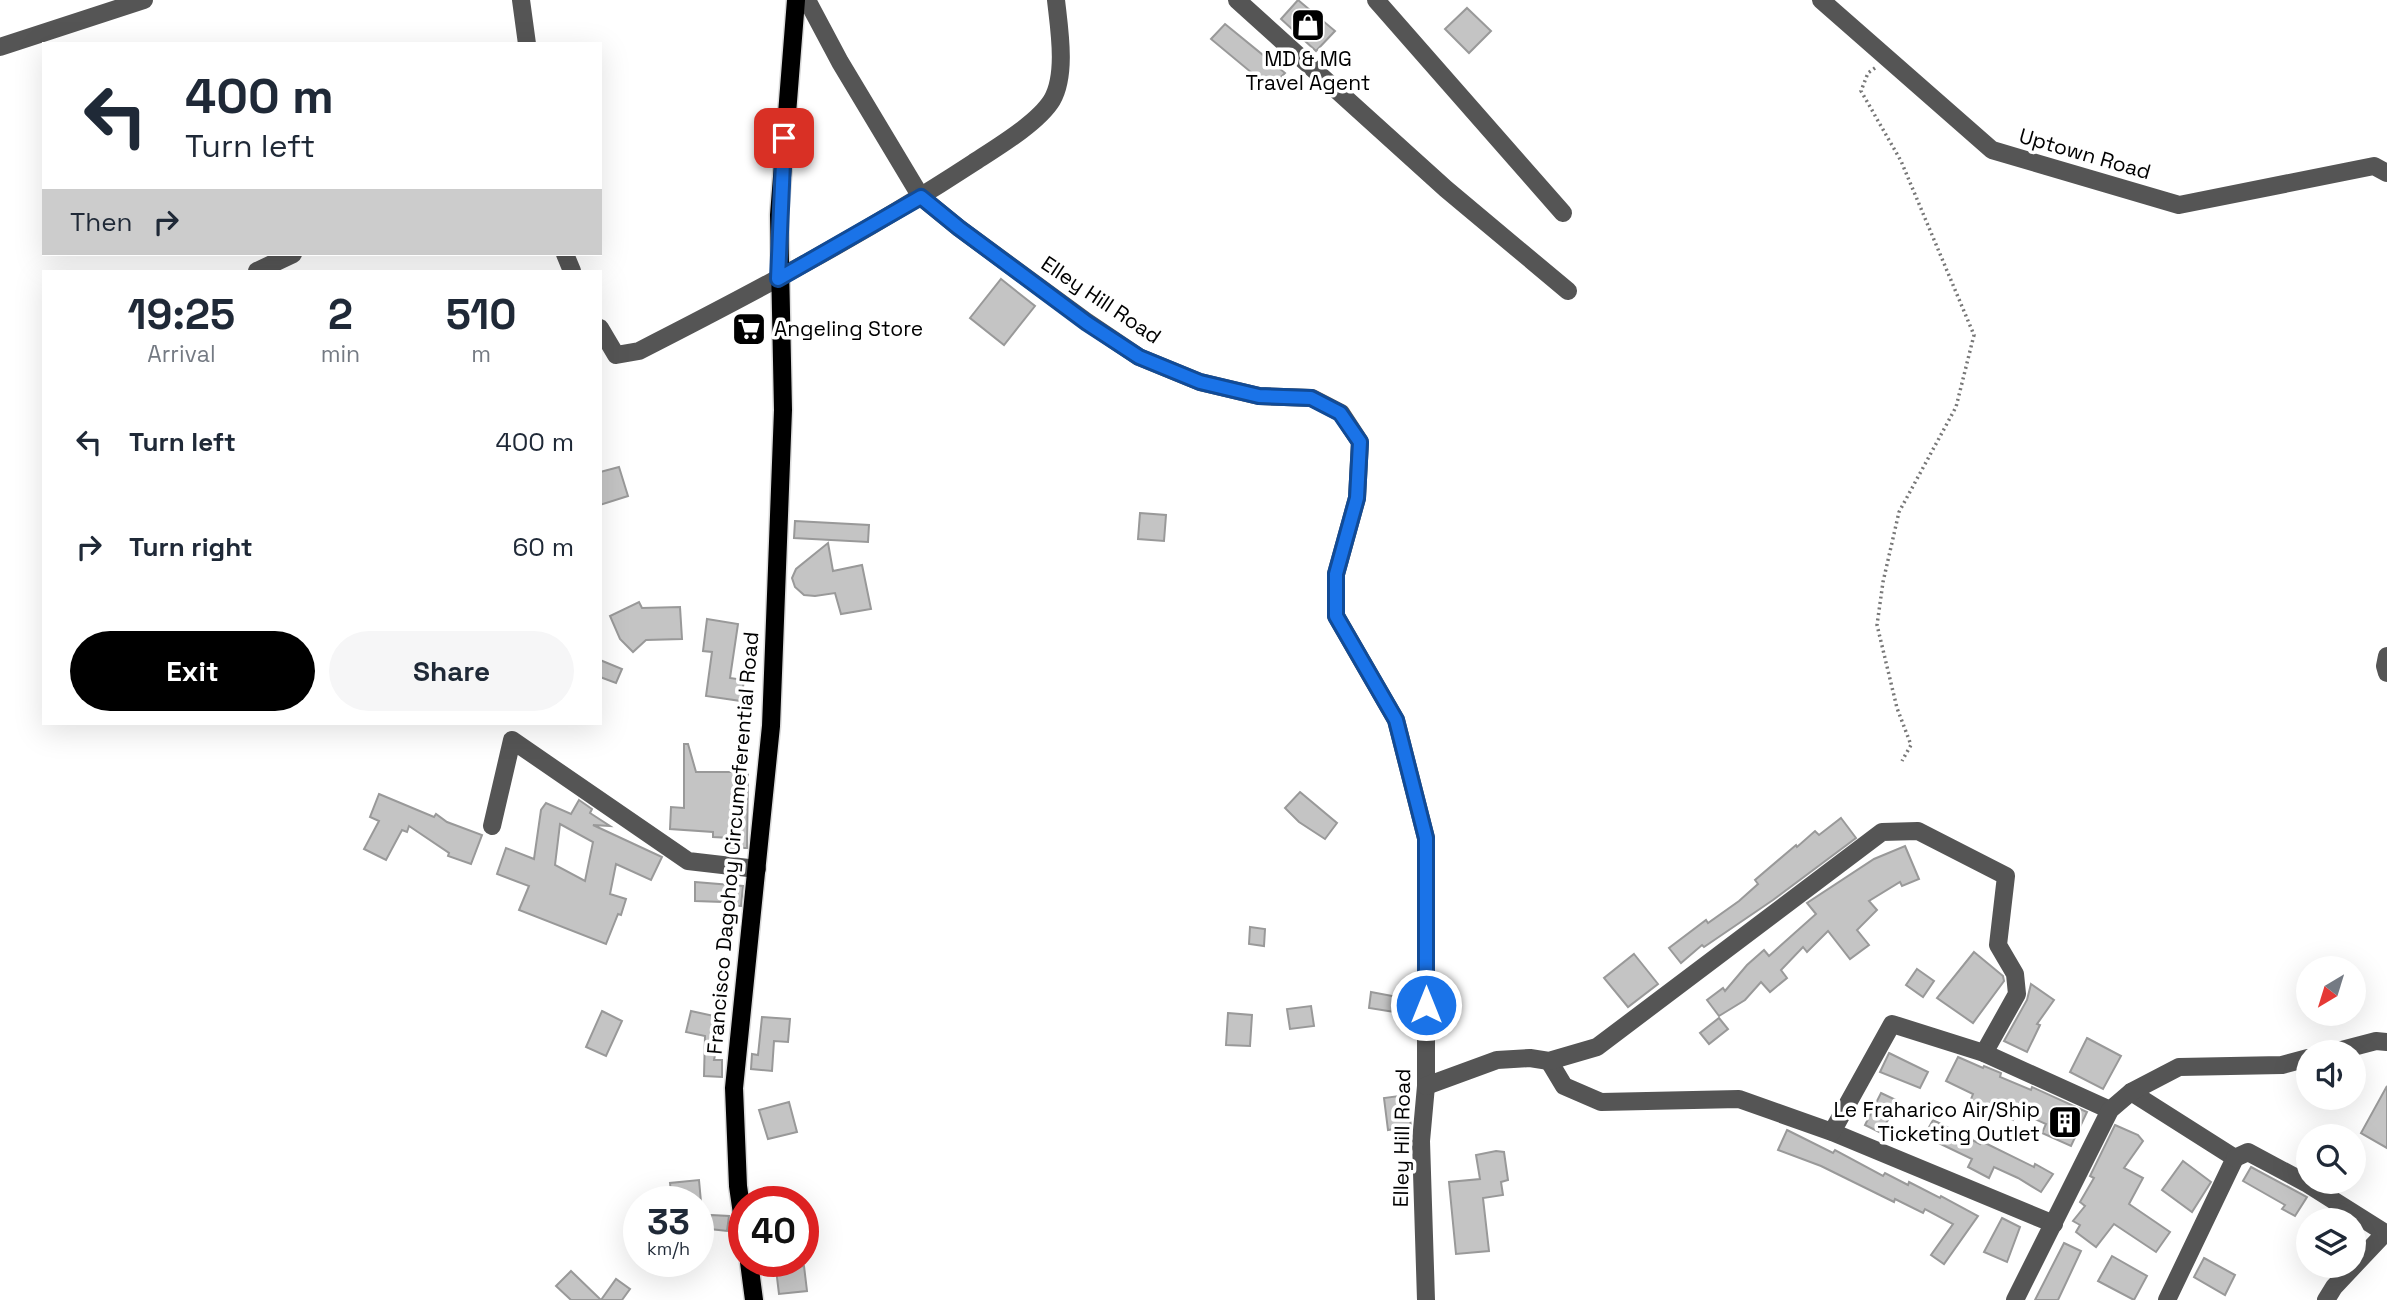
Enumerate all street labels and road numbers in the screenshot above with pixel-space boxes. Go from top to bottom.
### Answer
street label: Uptown Road [2016,122,2154,185]
street label: Elley Hill Road [1036,250,1166,350]
street label: Francisco Dagohoy Circumeferential Road [701,630,764,1055]
street label: Elley Hill Road [1387,1068,1416,1208]

